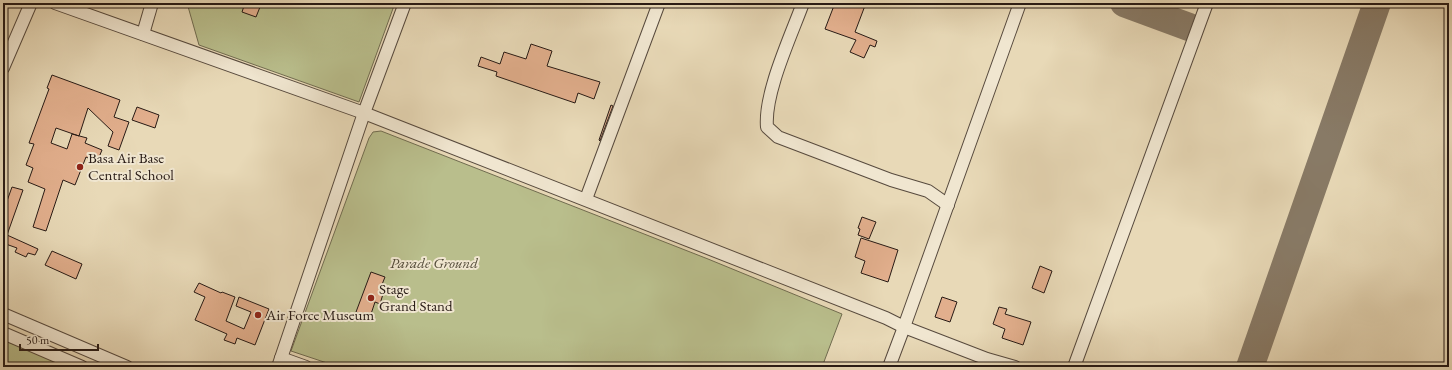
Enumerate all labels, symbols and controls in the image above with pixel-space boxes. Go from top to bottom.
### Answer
place label: Basa Air Base Central School [88,148,174,184]
marker: Basa Air Base Central School [75,162,85,172]
park label: Parade Ground [390,253,478,272]
place label: Stage Grand Stand [379,279,453,315]
marker: Stage Grand Stand [366,293,376,303]
place label: Air Force Museum [265,305,374,324]
marker: Air Force Museum [253,310,263,320]
scale bar [20,326,98,352]
text: 50 m [26,332,50,348]

